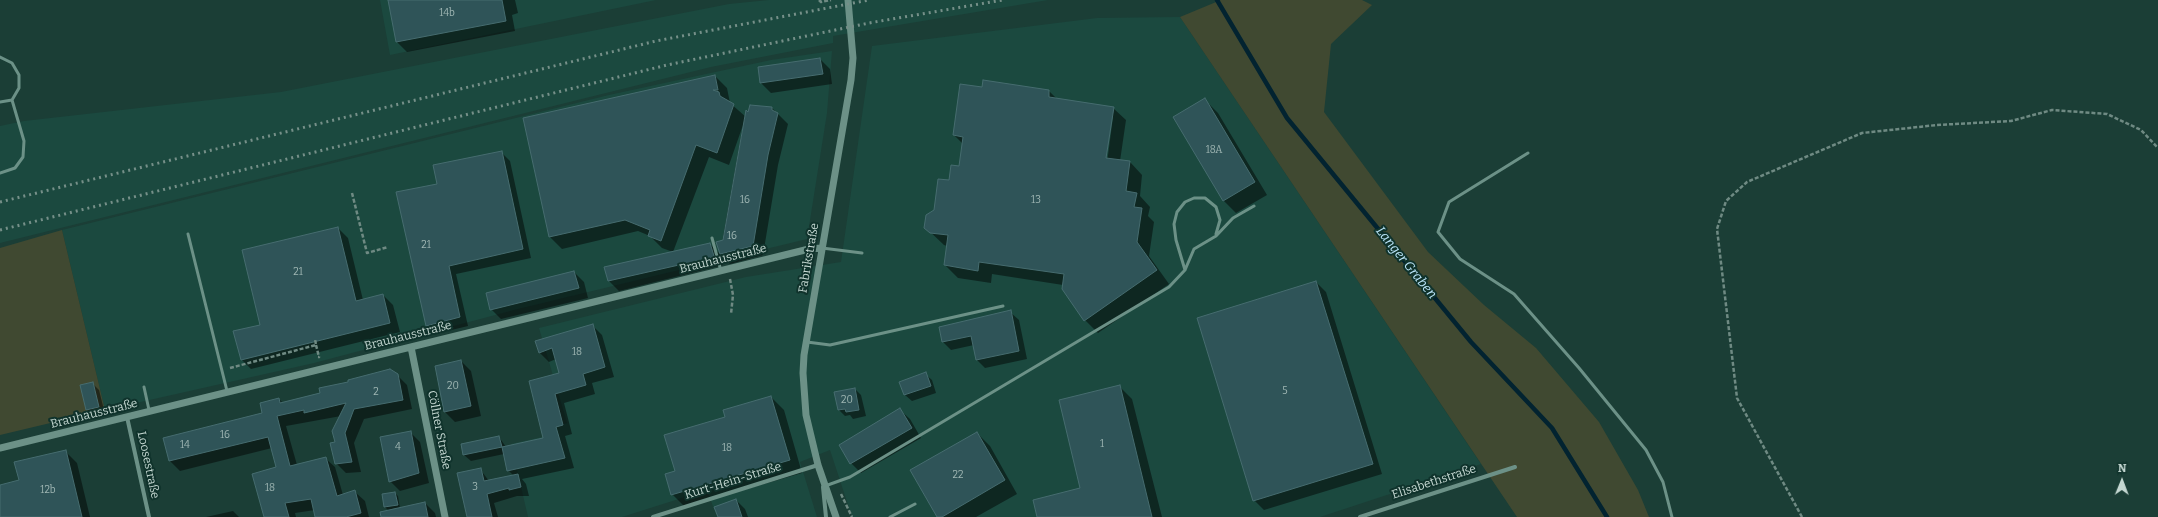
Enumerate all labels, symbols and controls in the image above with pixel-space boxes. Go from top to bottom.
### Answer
house number: 14b [439,7,455,19]
house number: 18A [1206,144,1222,156]
house number: 16 [740,194,750,206]
house number: 13 [1031,194,1041,206]
street label: Fabrikstraße [796,222,822,294]
water label: Langer Graben [1372,224,1440,302]
house number: 16 [727,230,737,242]
house number: 21 [421,239,431,251]
street label: Brauhausstraße [678,241,768,277]
house number: 21 [293,266,303,278]
street label: Brauhausstraße [363,318,453,354]
house number: 18 [572,346,582,358]
house number: 20 [447,380,459,392]
house number: 5 [1282,385,1288,397]
house number: 2 [373,386,379,398]
street label: Cöllner Straße [424,389,454,471]
house number: 20 [841,394,853,406]
street label: Brauhausstraße [49,396,139,432]
house number: 16 [220,429,230,441]
street label: Loosestraße [134,430,162,500]
house number: 1 [1100,438,1104,450]
house number: 14 [180,439,190,451]
house number: 4 [395,441,401,453]
house number: 18 [722,442,732,454]
street label: Kurt-Hein-Straße [683,459,783,503]
north arrow [2102,461,2142,501]
street label: Elisabethstraße [1390,462,1478,502]
text: N [2118,462,2127,475]
house number: 22 [953,469,963,481]
house number: 3 [472,481,478,493]
house number: 18 [265,482,275,494]
house number: 12b [40,484,56,496]

